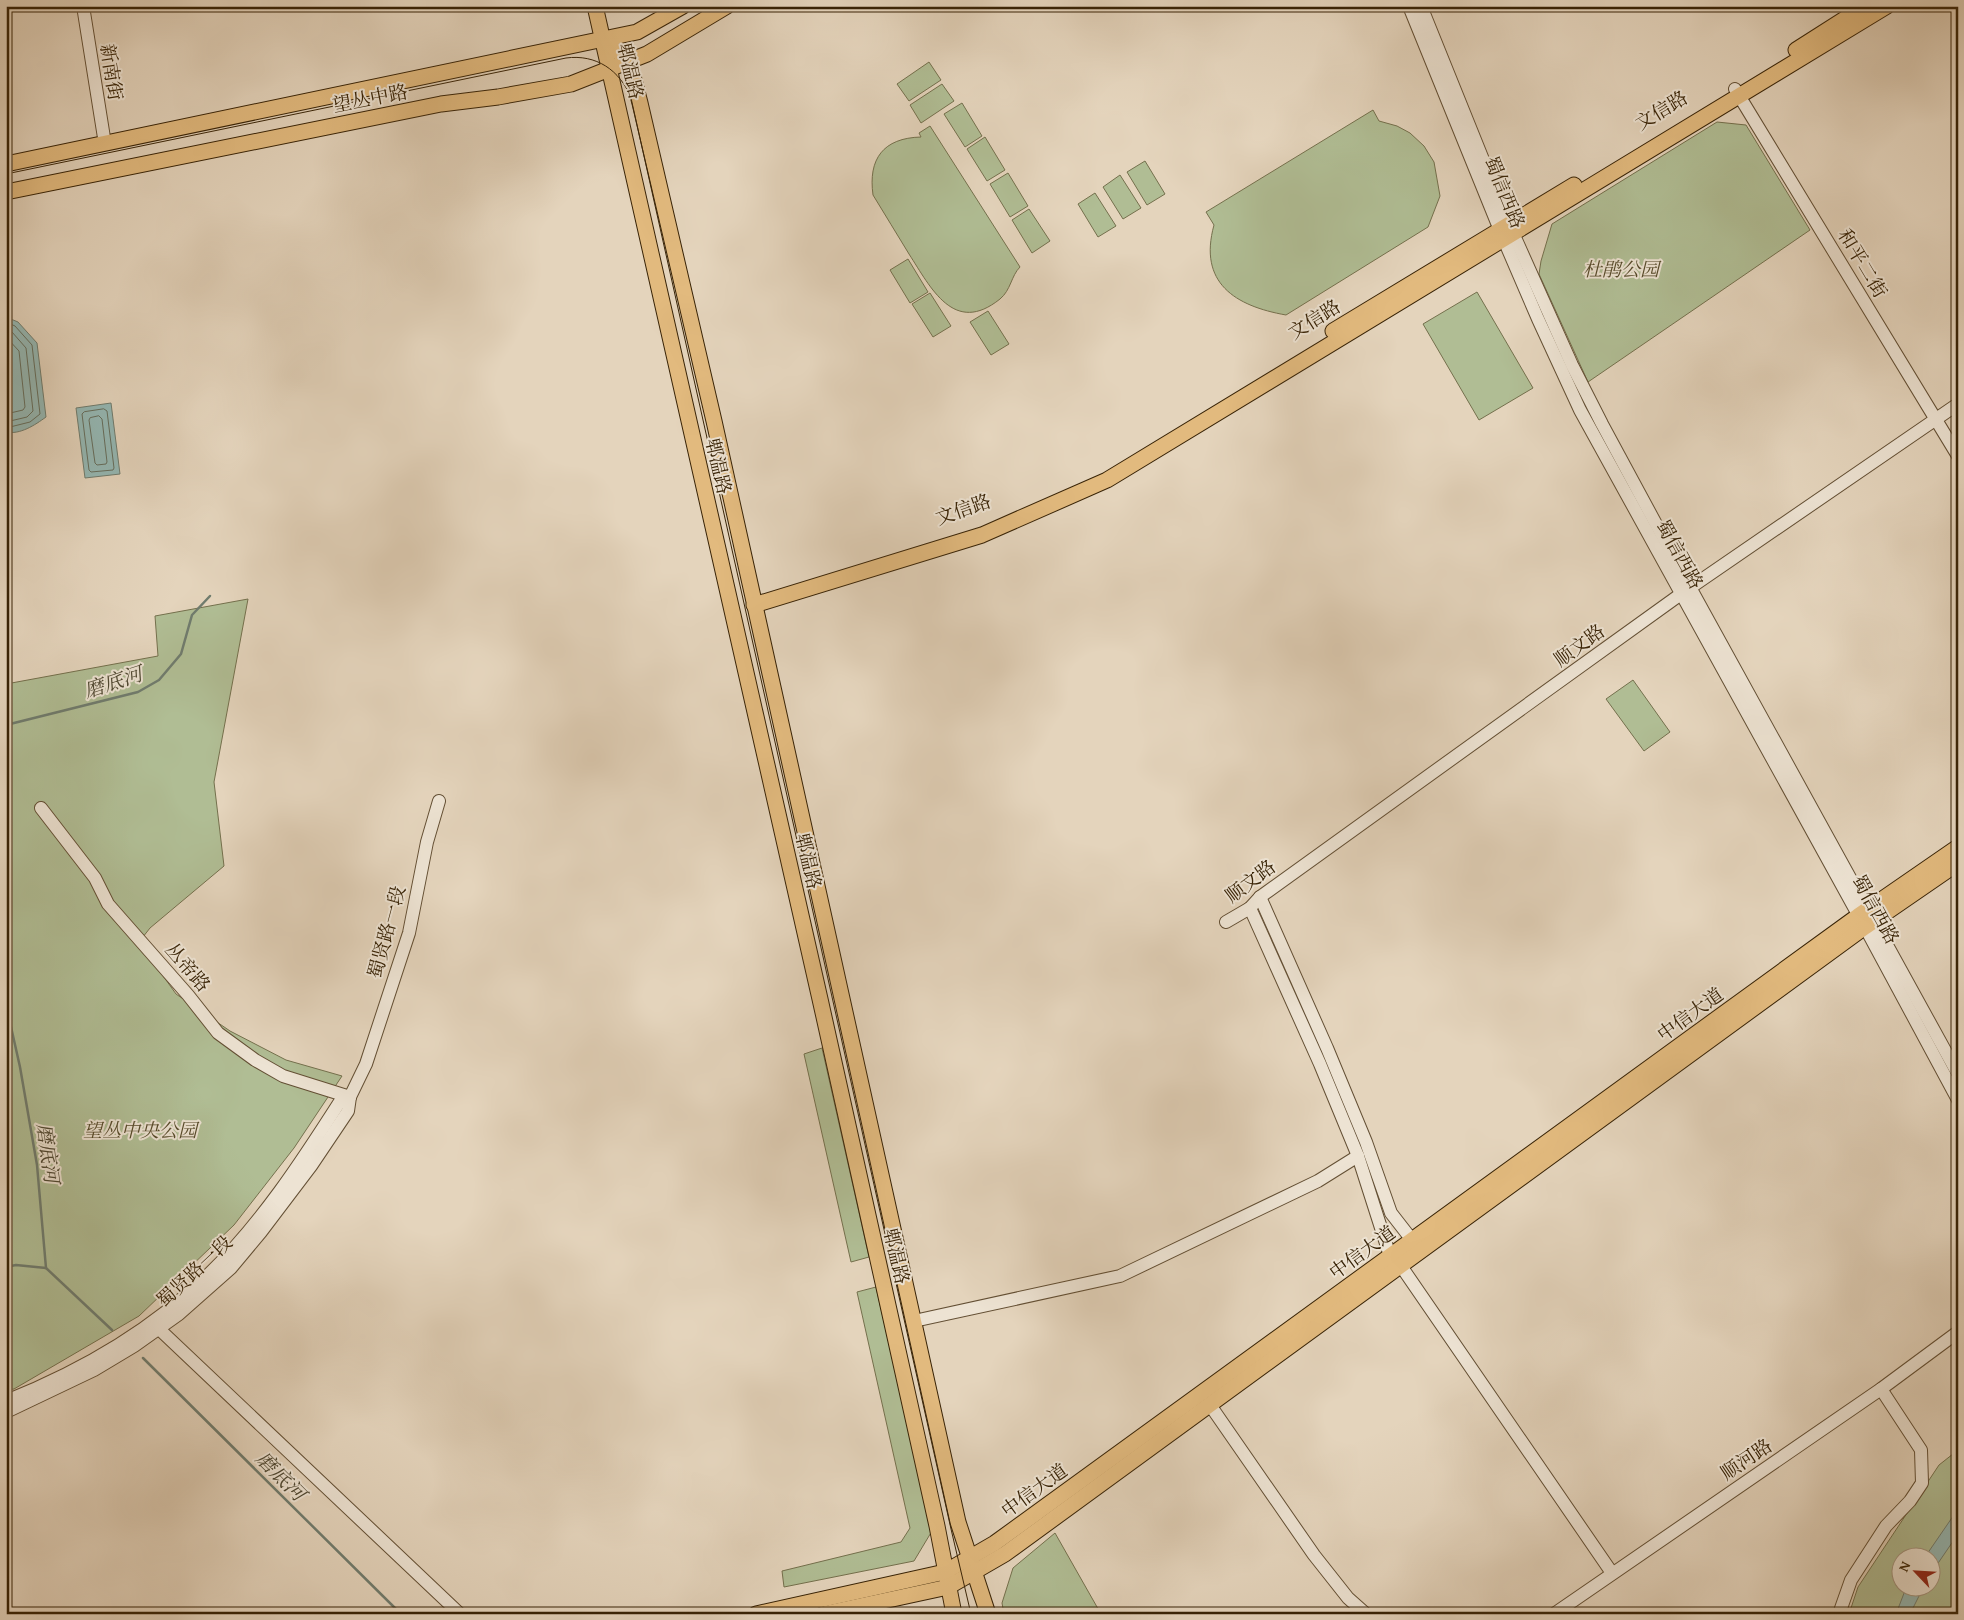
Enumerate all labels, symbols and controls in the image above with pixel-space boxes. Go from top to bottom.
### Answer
street label: 郫温路 [611,40,651,102]
street label: 新南街 [94,42,130,102]
street label: 望丛中路 [330,77,410,119]
street label: 文信路 [1629,83,1693,137]
street label: 蜀信西路 [1478,152,1532,232]
street label: 和平二街 [1831,223,1895,303]
park label: 杜鹃公园 [1583,255,1662,283]
street label: 文信路 [1282,292,1346,346]
street label: 郫温路 [699,435,739,497]
street label: 文信路 [931,486,995,532]
street label: 蜀信西路 [1649,514,1711,594]
street label: 顺文路 [1548,617,1610,673]
water label: 磨底河 [80,658,149,705]
street label: 郫温路 [789,830,829,892]
street label: 顺文路 [1219,853,1281,909]
street label: 蜀信西路 [1845,869,1907,949]
street label: 蜀贤路一段 [360,882,412,982]
street label: 丛帝路 [159,936,217,998]
street label: 中信大道 [1651,980,1729,1048]
park label: 望丛中央公园 [83,1116,200,1144]
water label: 磨底河 [30,1121,67,1188]
street label: 中信大道 [1323,1218,1401,1286]
street label: 郫温路 [877,1225,917,1287]
street label: 蜀贤路一段 [150,1228,238,1314]
street label: 顺河路 [1715,1431,1777,1487]
water label: 磨底河 [250,1444,315,1509]
street label: 中信大道 [995,1456,1073,1524]
north arrow [1892,1548,1942,1598]
text: N [1893,1557,1916,1575]

